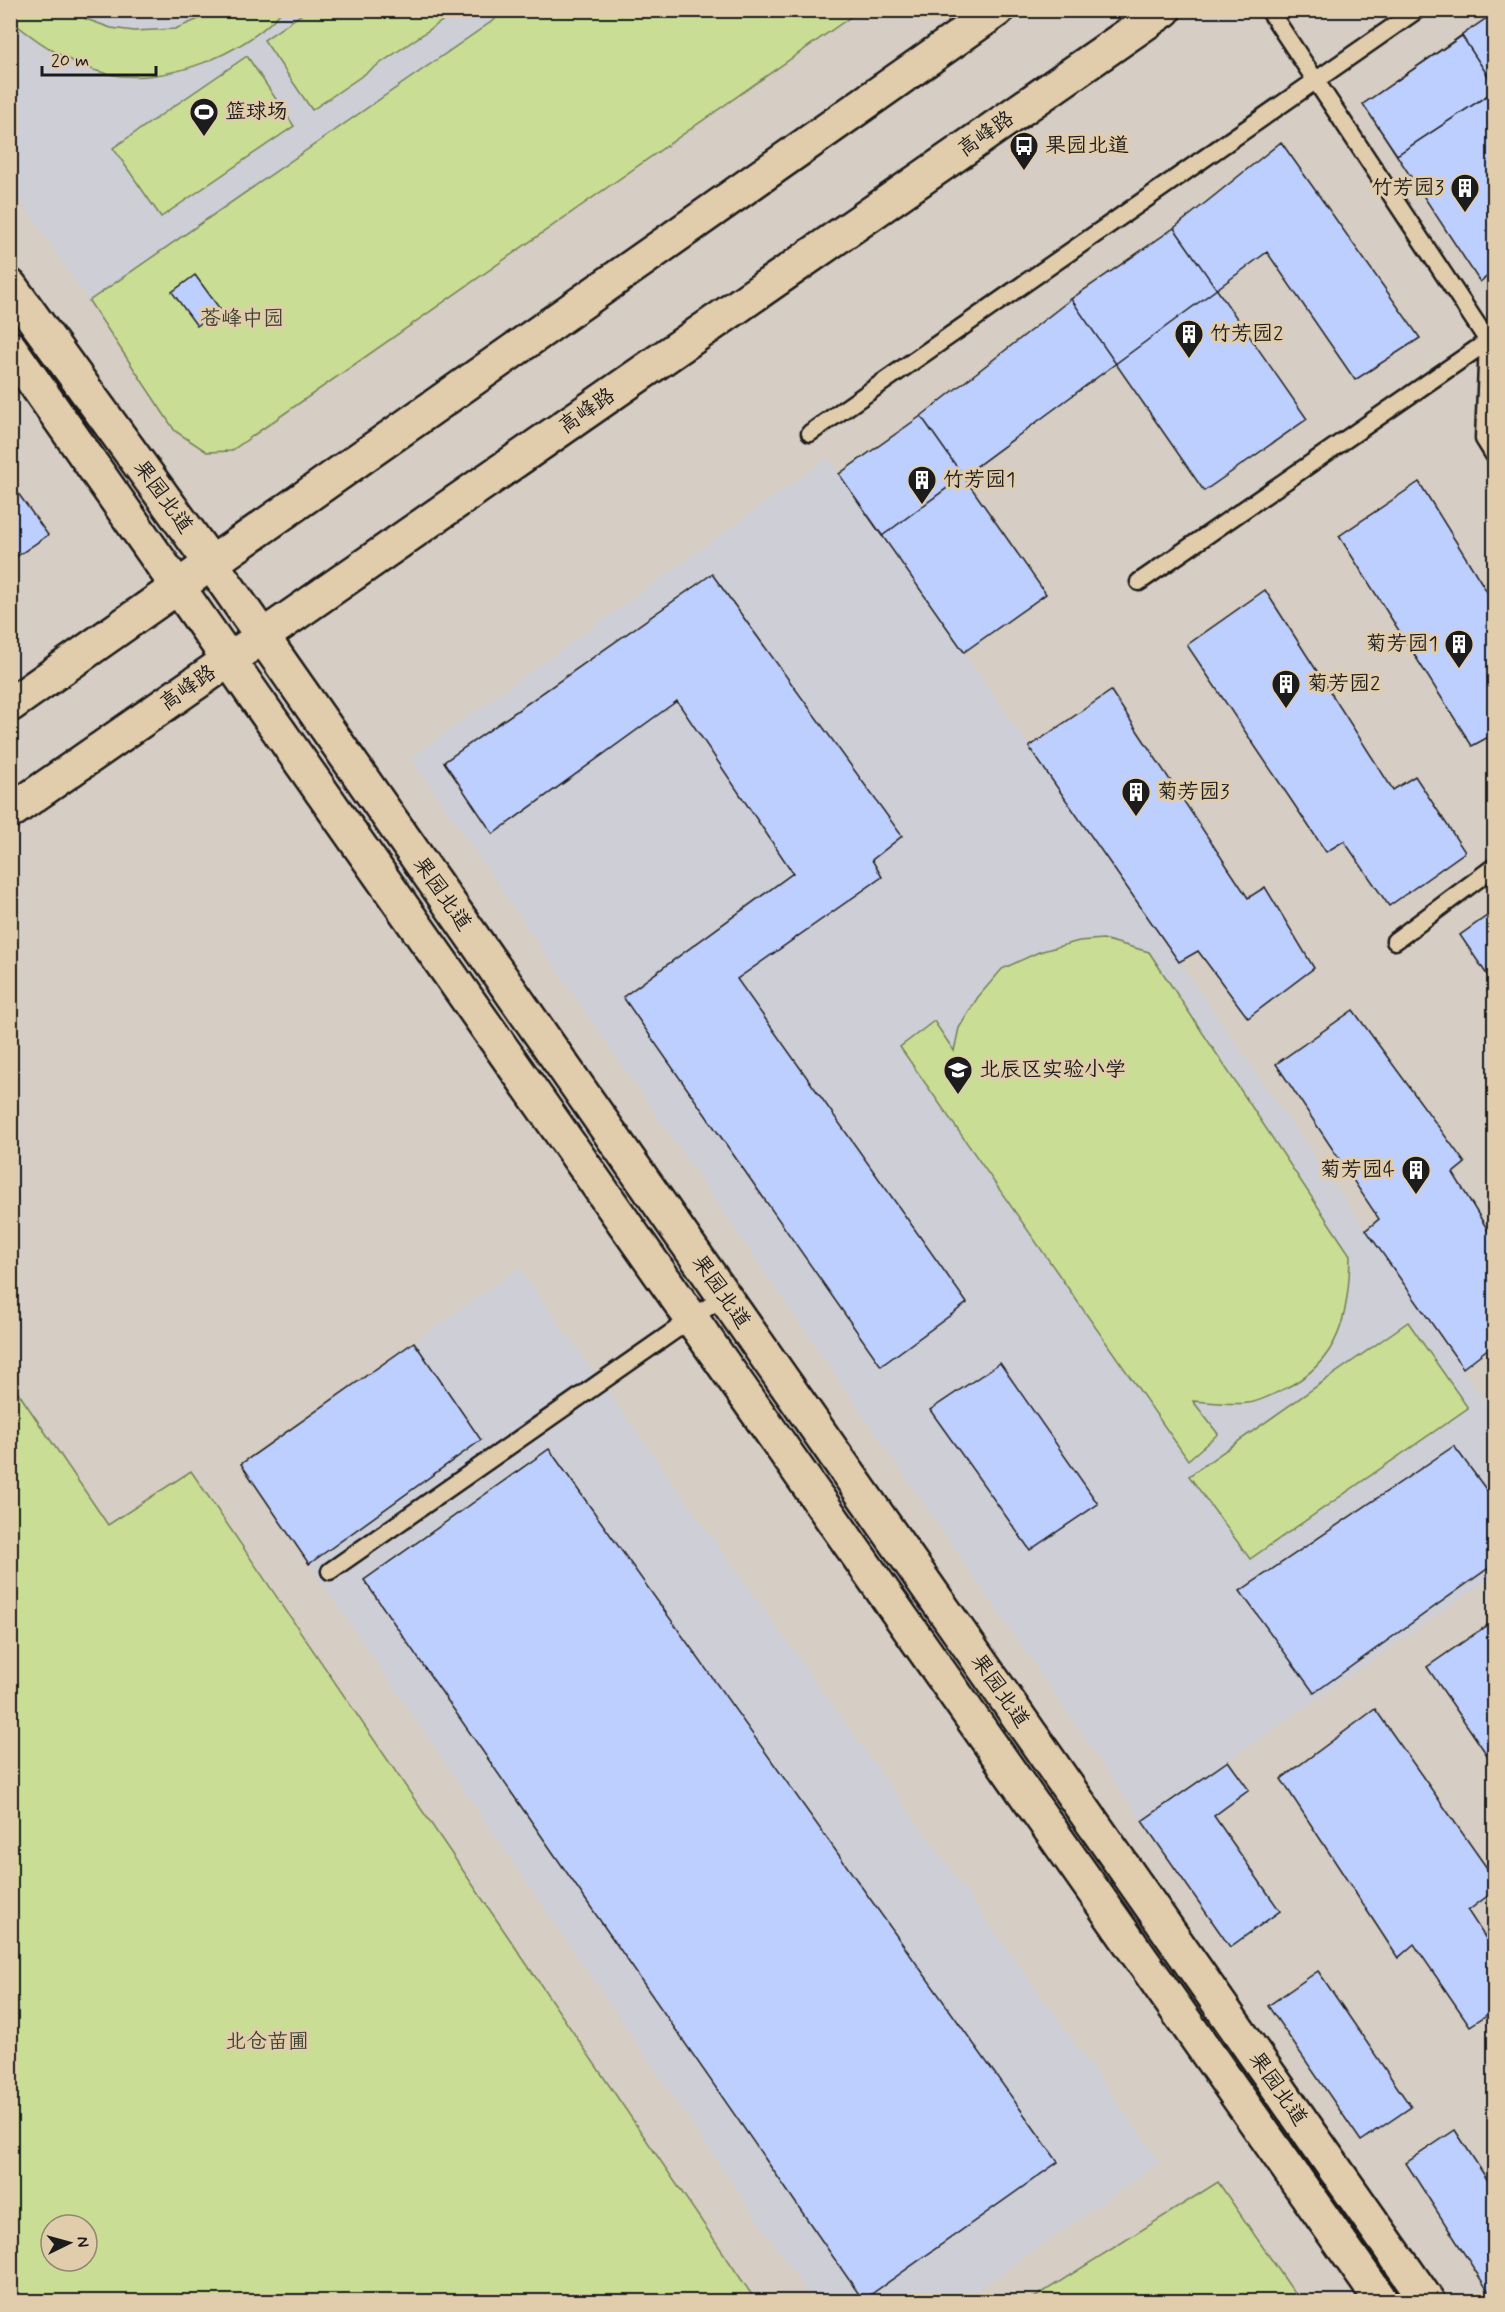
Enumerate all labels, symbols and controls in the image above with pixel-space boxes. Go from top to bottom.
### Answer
scale bar [42,39,156,77]
text: 20 m [51,49,89,73]
sports icon: 篮球场 [188,96,220,138]
place label: 篮球场 [225,98,288,126]
street label: 高峰路 [952,104,1020,164]
bus stop icon: 果园北道 [1008,130,1040,172]
place label: 果园北道 [1045,132,1129,160]
building icon: 竹芳园3 [1449,172,1481,214]
place label: 竹芳园3 [1372,174,1444,202]
park label: 苍峰中园 [200,305,284,333]
building icon: 竹芳园2 [1173,318,1205,360]
place label: 竹芳园2 [1210,320,1283,348]
street label: 高峰路 [553,381,621,441]
street label: 果园北道 [127,455,199,539]
building icon: 竹芳园1 [906,464,938,506]
place label: 竹芳园1 [943,466,1015,494]
building icon: 菊芳园1 [1443,628,1475,670]
place label: 菊芳园1 [1366,630,1438,658]
street label: 高峰路 [154,658,222,718]
building icon: 菊芳园2 [1270,668,1302,710]
place label: 菊芳园2 [1307,670,1380,698]
building icon: 菊芳园3 [1120,776,1152,818]
place label: 菊芳园3 [1157,778,1230,806]
street label: 果园北道 [406,852,478,936]
school or university icon: 北辰区实验小学 [942,1054,974,1096]
place label: 北辰区实验小学 [979,1056,1126,1084]
building icon: 菊芳园4 [1400,1154,1432,1196]
place label: 菊芳园4 [1320,1156,1395,1184]
street label: 果园北道 [685,1250,757,1334]
street label: 果园北道 [964,1649,1036,1733]
park label: 北仓苗圃 [225,2028,309,2056]
street label: 果园北道 [1242,2047,1314,2131]
north arrow [39,2213,99,2273]
text: N [72,2236,93,2248]

